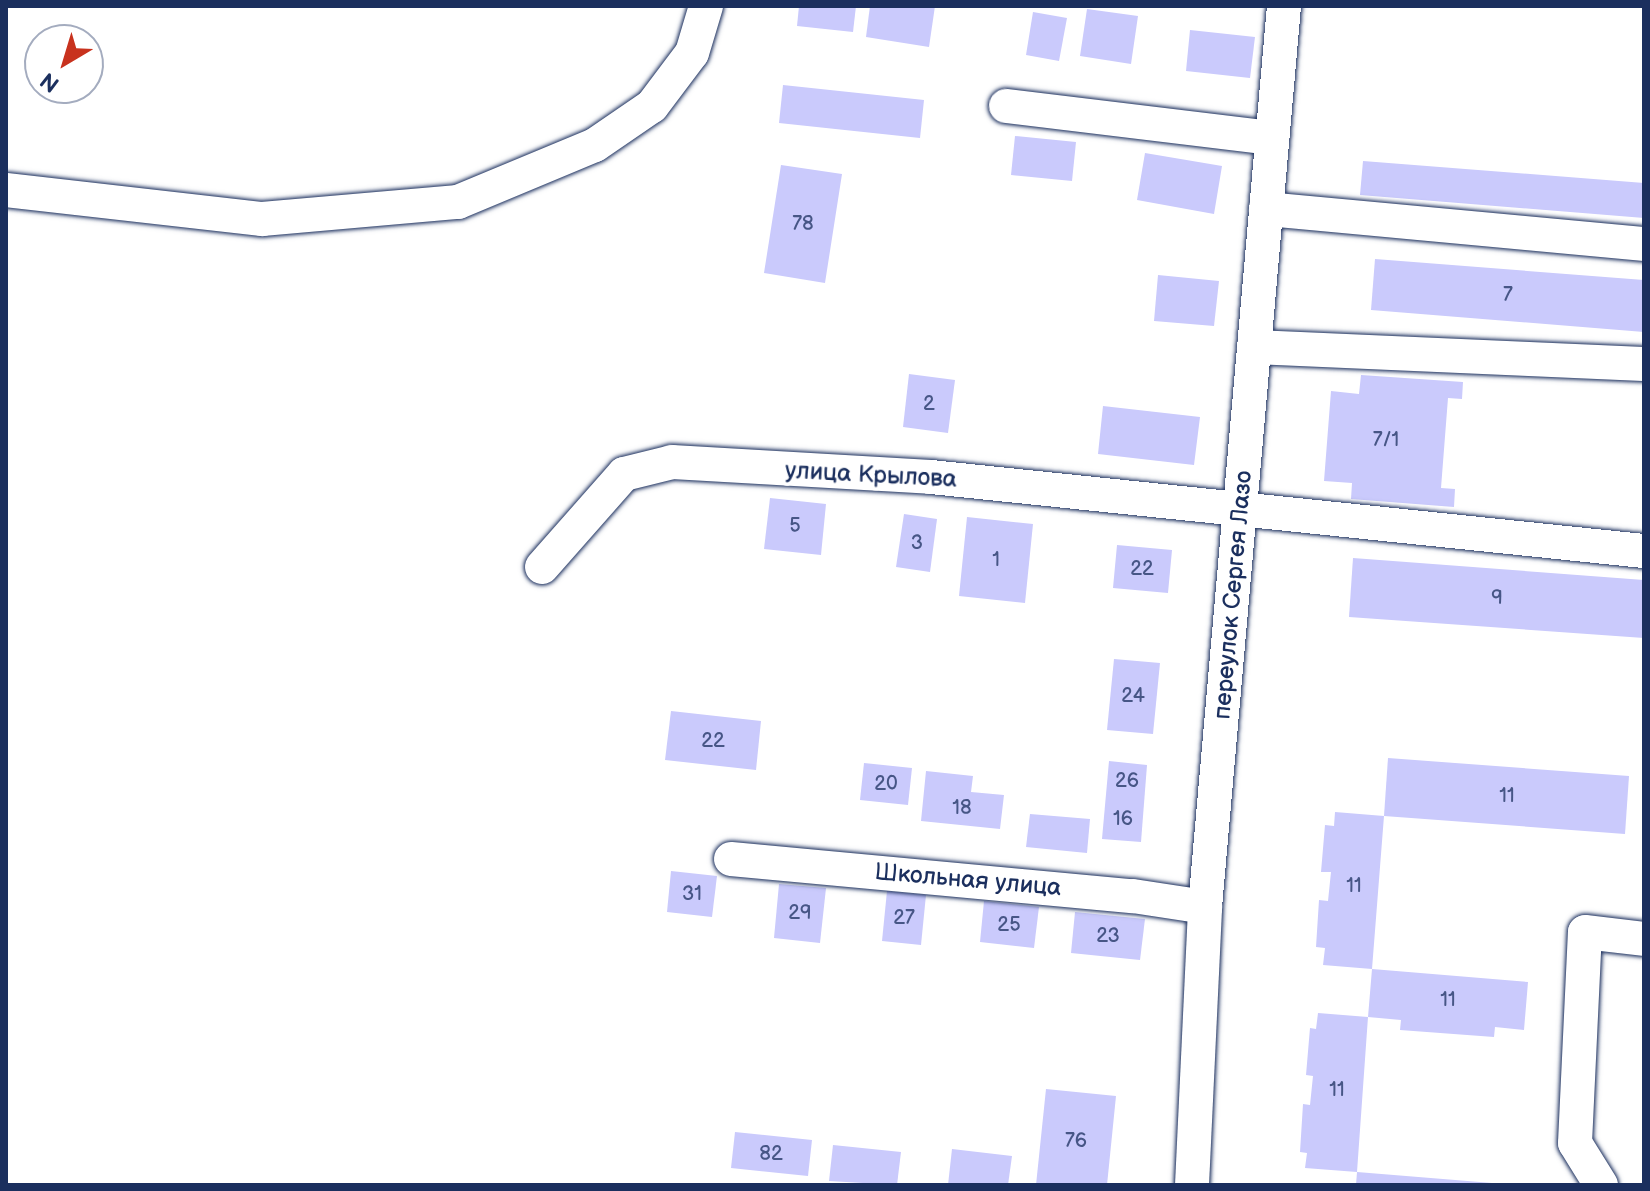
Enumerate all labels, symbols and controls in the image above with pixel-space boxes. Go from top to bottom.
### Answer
north arrow [24,24,104,104]
text: N [35,66,65,97]
house number: 78 [792,212,814,236]
house number: 7 [1503,283,1513,307]
house number: 2 [923,392,935,416]
house number: 7/1 [1373,428,1399,452]
street label: улица Крылова [784,456,958,494]
street label: переулок Сергея Лазо [1208,469,1258,721]
house number: 5 [789,514,801,538]
house number: 3 [911,531,923,555]
house number: 1 [992,548,1000,572]
house number: 22 [1130,557,1154,581]
house number: 9 [1491,586,1503,610]
house number: 24 [1121,684,1145,708]
house number: 22 [701,729,725,753]
house number: 26 [1115,769,1139,793]
house number: 20 [874,772,898,796]
house number: 11 [1499,784,1515,808]
house number: 18 [952,796,972,820]
house number: 16 [1113,807,1133,831]
street label: Школьная улица [873,857,1063,903]
house number: 11 [1346,874,1362,898]
house number: 31 [682,882,702,906]
house number: 29 [788,901,812,925]
house number: 27 [893,906,915,930]
house number: 25 [997,913,1021,937]
house number: 23 [1096,924,1120,948]
house number: 11 [1440,988,1456,1012]
house number: 11 [1329,1078,1345,1102]
house number: 76 [1065,1129,1087,1153]
house number: 82 [759,1142,783,1166]

